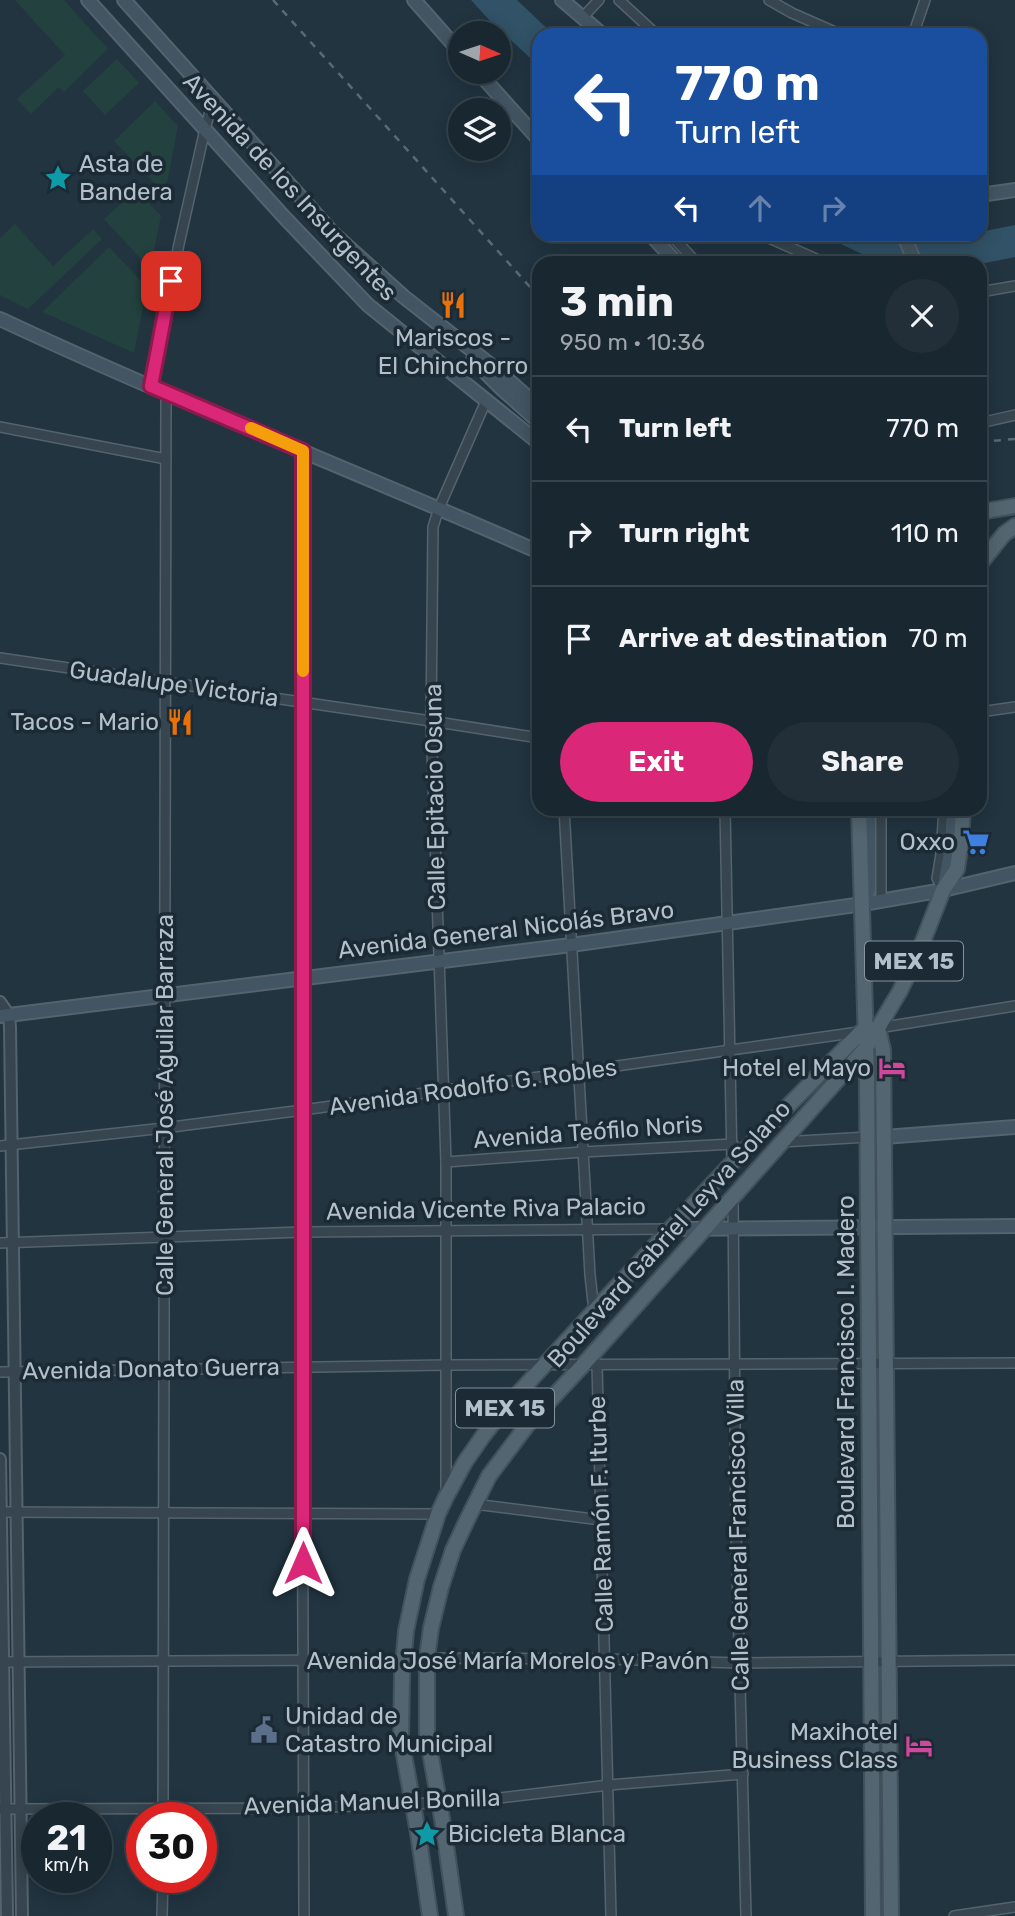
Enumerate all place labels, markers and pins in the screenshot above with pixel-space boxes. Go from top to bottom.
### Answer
place label: Asta de Bandera [79,150,173,206]
place icon: Asta de Bandera [43,163,73,193]
pin [141,251,201,311]
restaurant icon: Mariscos - El Chinchorro [438,290,468,320]
place label: Mariscos - El Chinchorro [378,324,528,380]
restaurant icon: Tacos - Mario [165,707,195,737]
place label: Tacos - Mario [10,708,159,736]
supermarket icon: Oxxo [961,827,991,857]
place label: Oxxo [899,828,955,856]
hotel icon: Hotel el Mayo [877,1053,907,1083]
place label: Hotel el Mayo [722,1054,871,1082]
place label: Unidad de Catastro Municipal [285,1702,493,1758]
public building icon: Unidad de Catastro Municipal [249,1715,279,1745]
place label: Maxihotel Business Class [732,1718,898,1774]
hotel icon: Maxihotel Business Class [904,1731,934,1761]
place icon: Bicicleta Blanca [412,1819,442,1849]
place label: Bicicleta Blanca [448,1820,626,1848]

